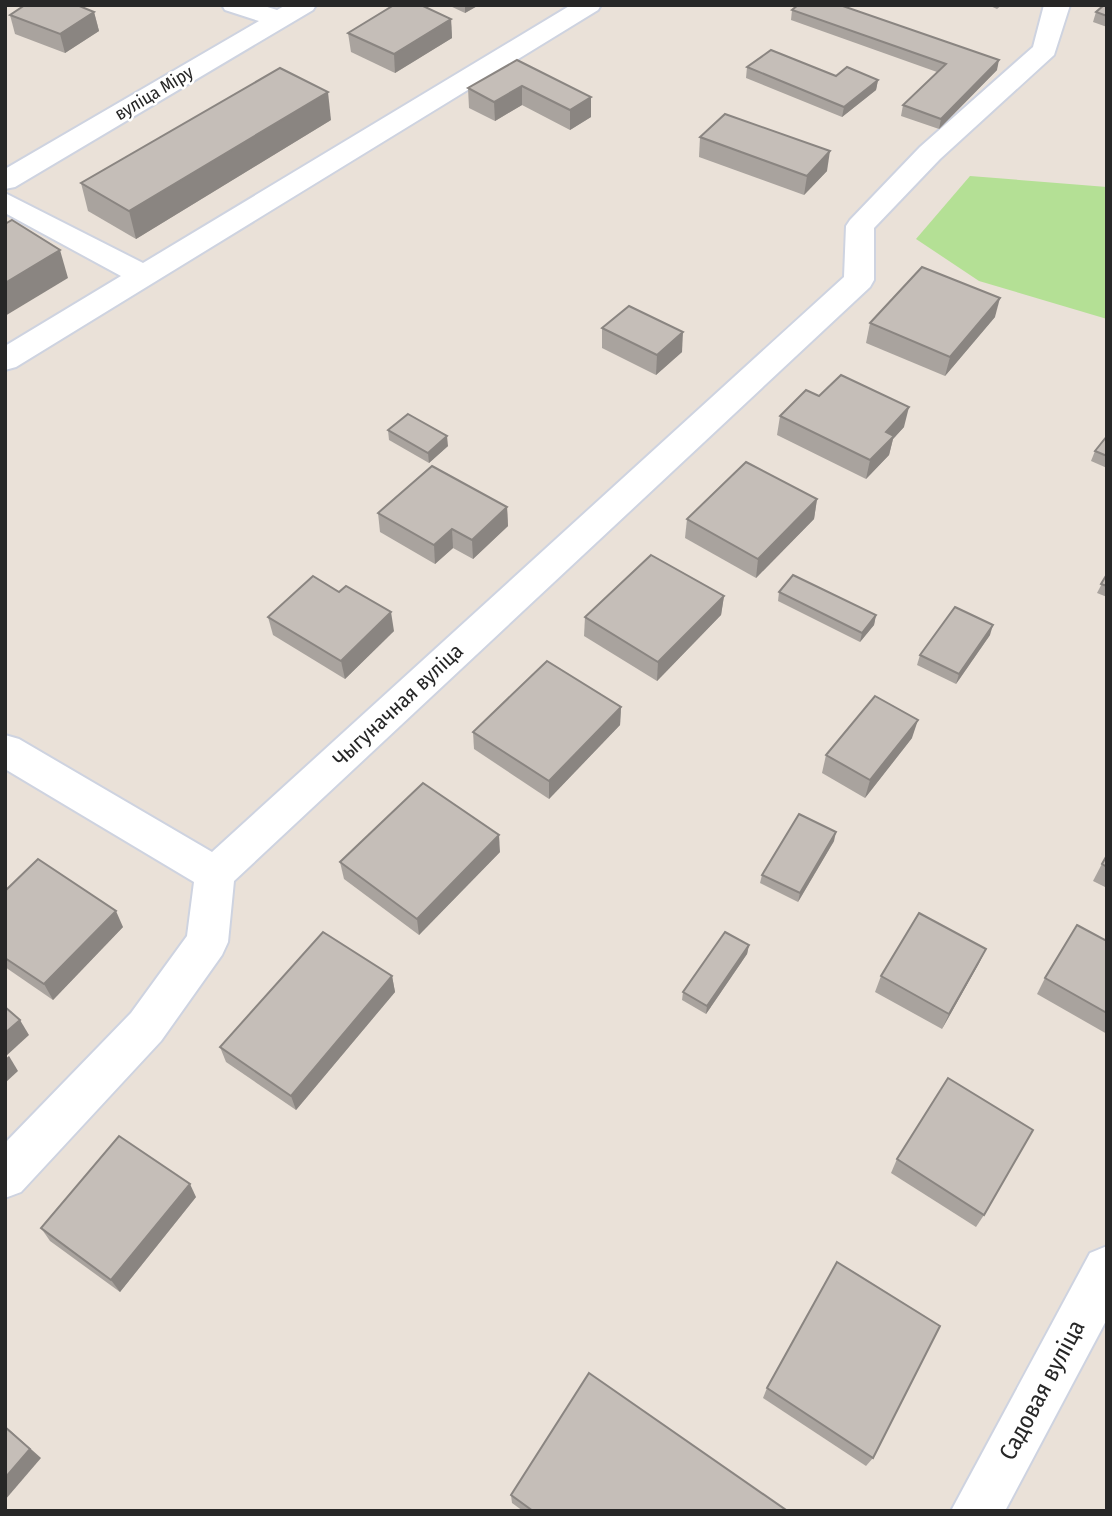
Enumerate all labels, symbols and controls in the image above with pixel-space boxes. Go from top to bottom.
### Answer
street label: вуліца Міру [111,61,197,125]
street label: Чыгуначная вуліца [328,638,468,772]
street label: Садовая вуліца [993,1315,1091,1465]

